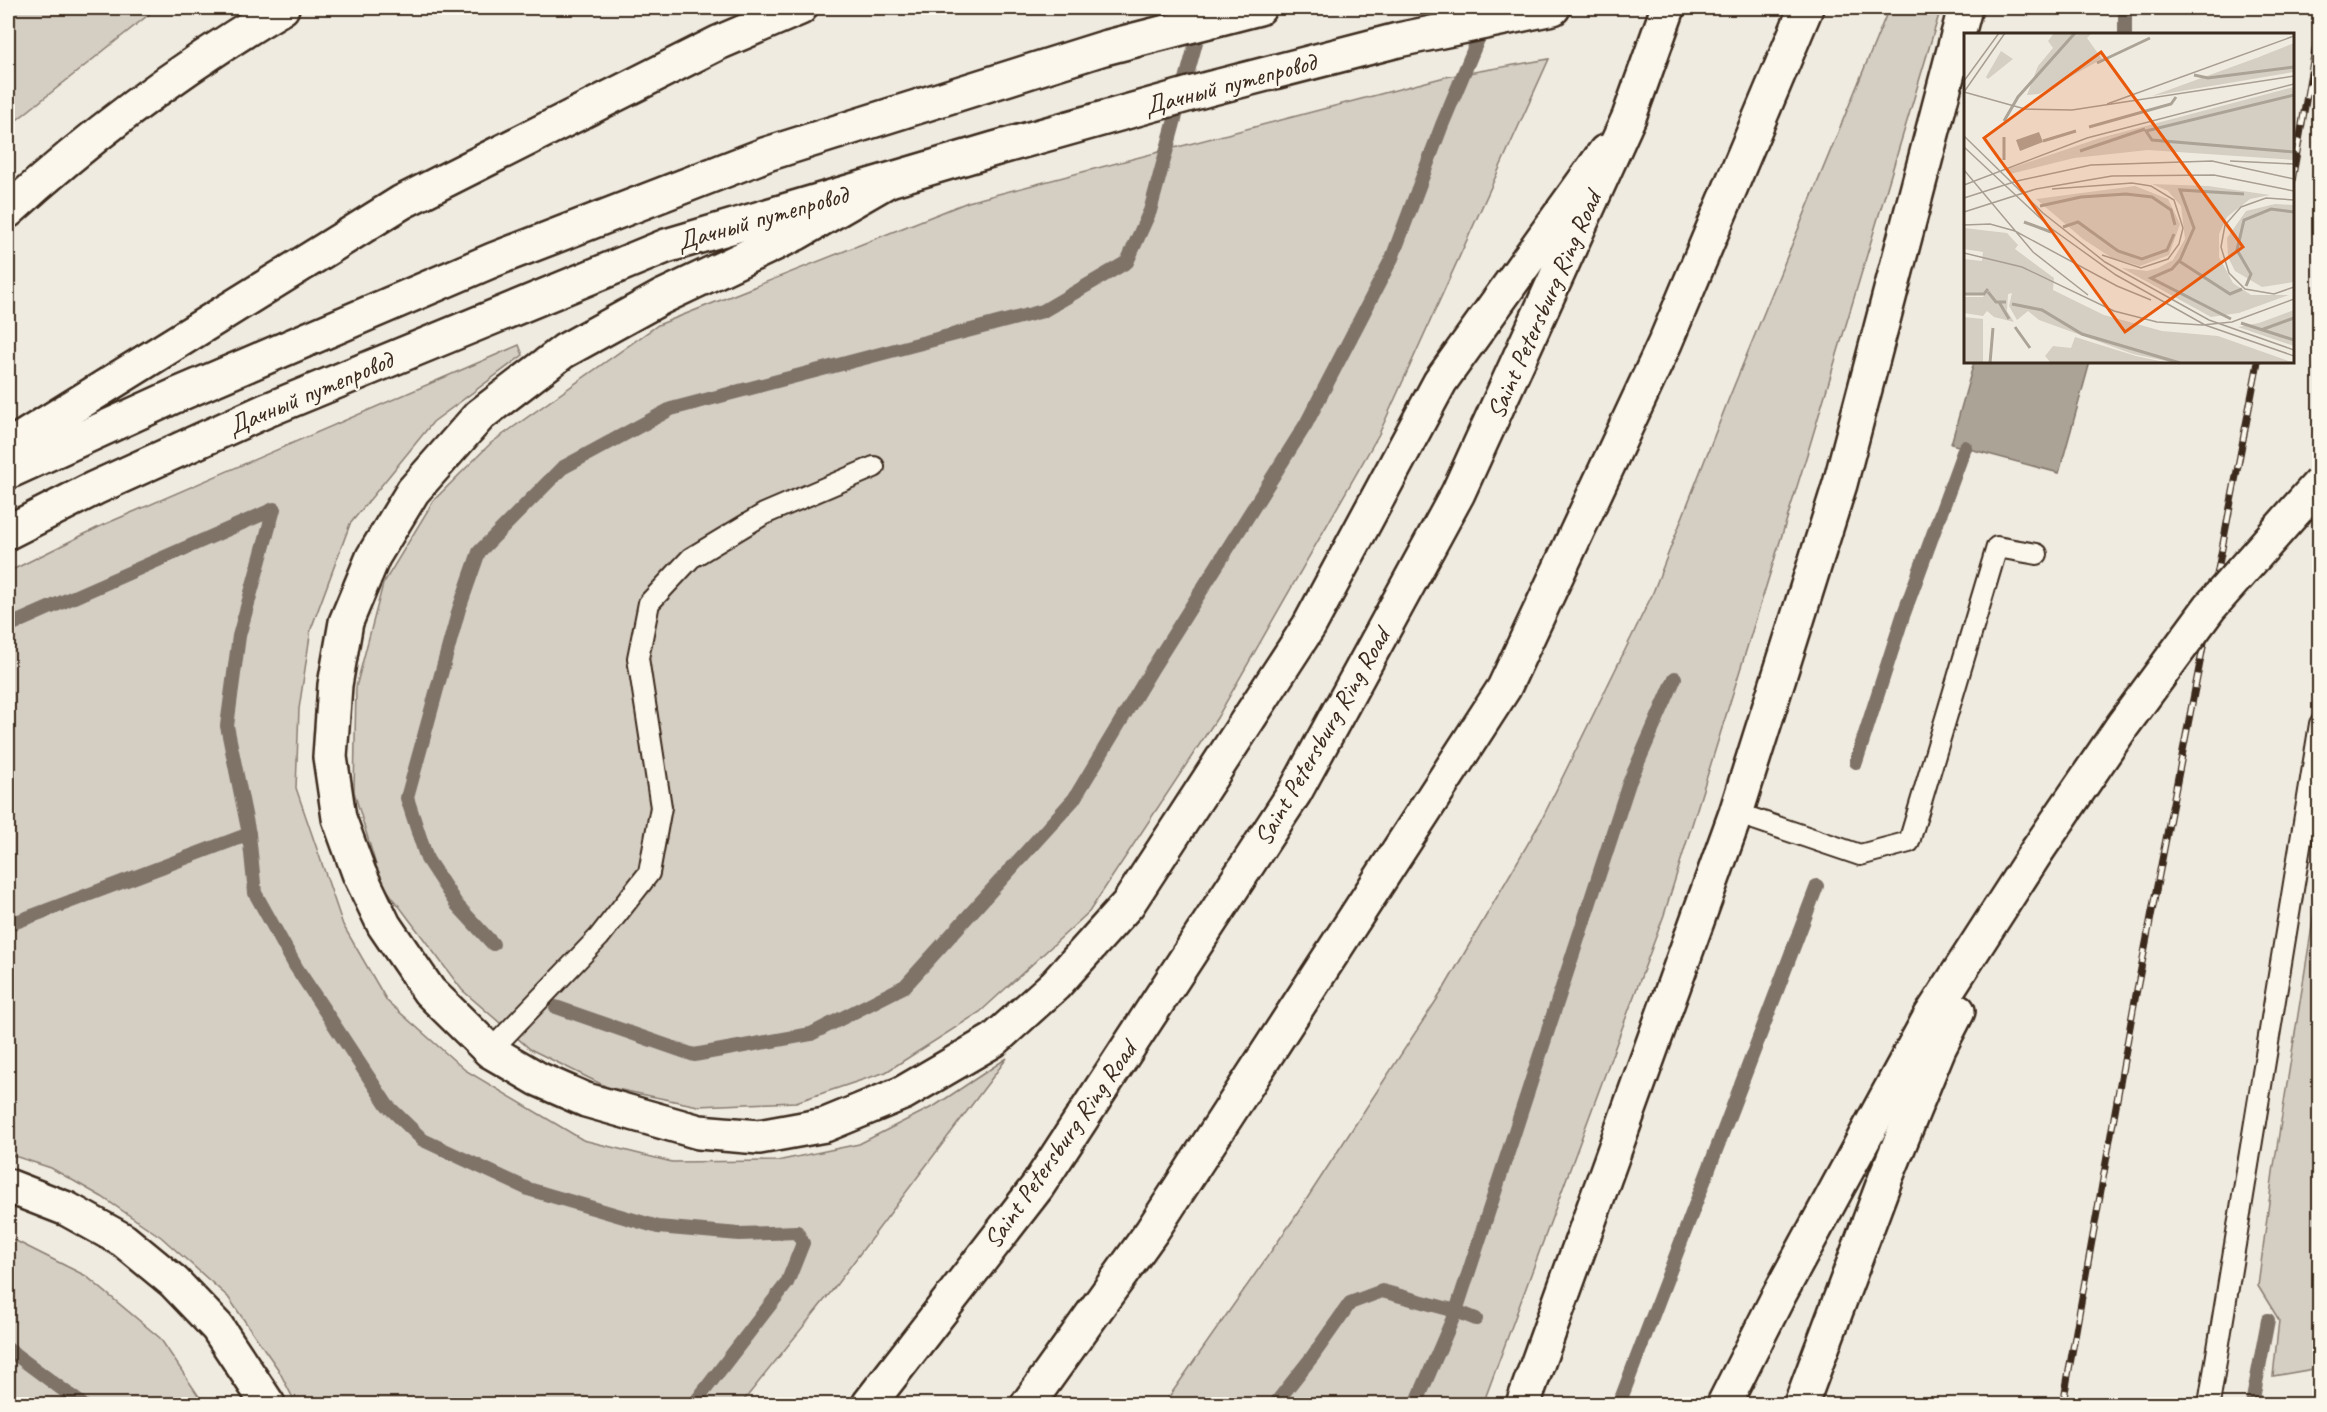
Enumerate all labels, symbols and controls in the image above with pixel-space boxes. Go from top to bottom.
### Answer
inset map [1964,33,2294,363]
street label: Дачный путепровод [1141,45,1322,123]
street label: Дачный путепровод [673,177,854,258]
street label: Saint Petersburg Ring Road [1479,183,1610,424]
street label: Дачный путепровод [222,342,400,443]
street label: Saint Petersburg Ring Road [1246,619,1400,851]
street label: Saint Petersburg Ring Road [976,1032,1146,1255]

